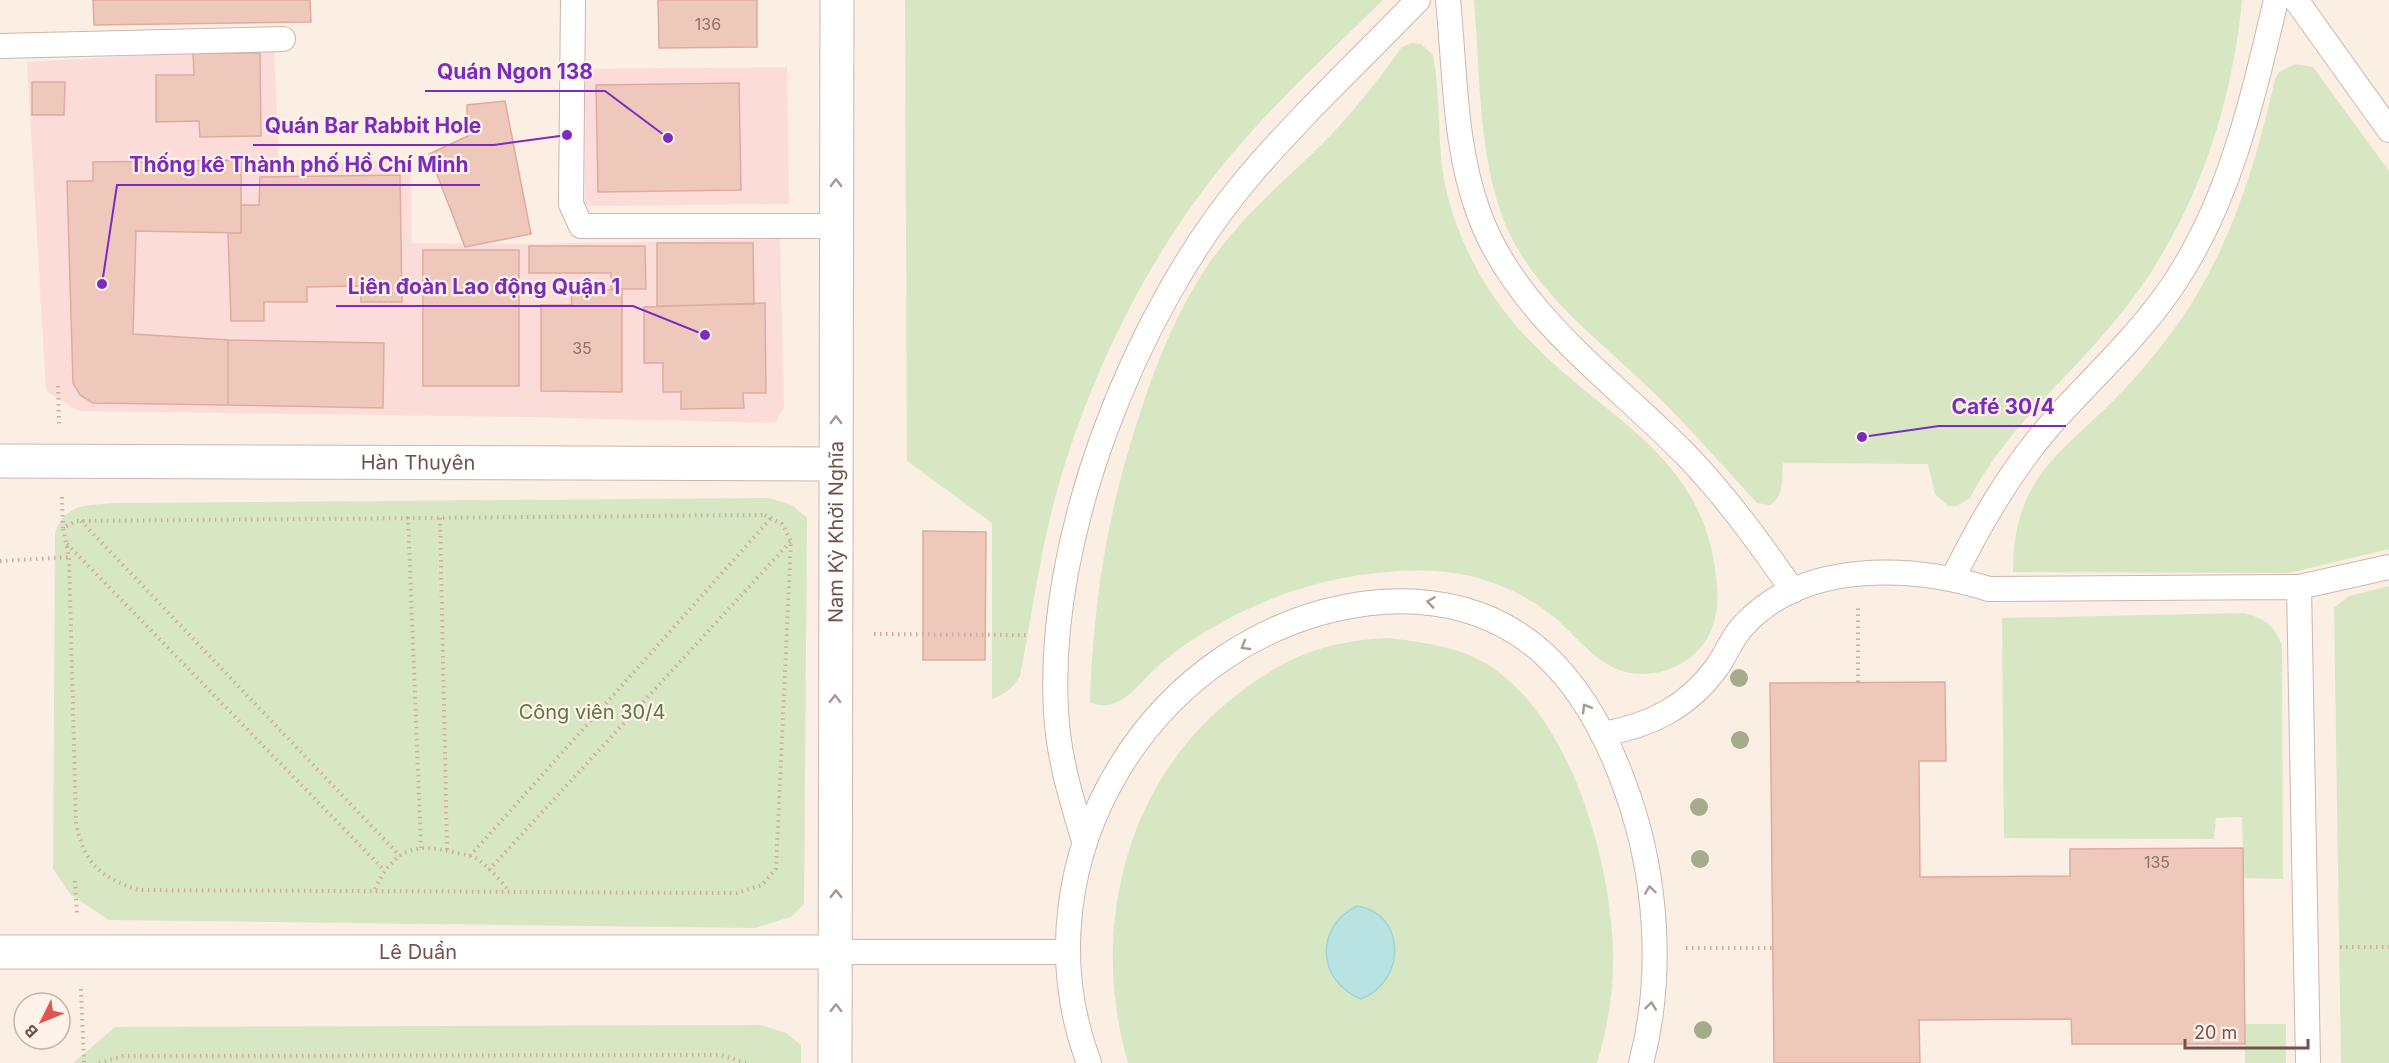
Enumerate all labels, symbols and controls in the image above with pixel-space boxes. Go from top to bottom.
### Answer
house number: 136 [695,14,721,34]
callout: Quán Ngon 138 [425,52,605,91]
text: Quán Ngon 138 [437,59,593,84]
callout: Quán Bar Rabbit Hole [253,106,494,145]
text: Quán Bar Rabbit Hole [265,113,481,138]
callout: Thống kê Thành phố Hồ Chí Minh [117,146,480,185]
text: Thống kê Thành phố Hồ Chí Minh [129,152,469,177]
one-way arrow [830,179,842,188]
callout: Liên đoàn Lao động Quận 1 [336,267,633,306]
text: Liên đoàn Lao động Quận 1 [348,274,620,299]
house number: 35 [572,338,592,358]
callout: Café 30/4 [1939,387,2066,426]
text: Café 30/4 [1951,394,2055,419]
one-way arrow [830,416,842,425]
street label: Nam Kỳ Khởi Nghĩa [824,441,848,623]
street label: Hàn Thuyên [361,450,475,475]
one-way arrow [1427,596,1436,608]
one-way arrow [1241,639,1251,650]
one-way arrow [829,694,841,703]
park label: Công viên 30/4 [519,700,665,724]
one-way arrow [1582,704,1594,714]
house number: 135 [2144,852,2170,872]
one-way arrow [1645,886,1657,895]
one-way arrow [830,889,843,898]
street label: Lê Duẩn [379,940,457,964]
north arrow [12,991,72,1051]
one-way arrow [1644,1002,1656,1011]
one-way arrow [830,1003,842,1012]
scale bar [2185,1012,2308,1050]
text: B [20,1021,42,1042]
text: 20 m [2194,1022,2237,1043]

